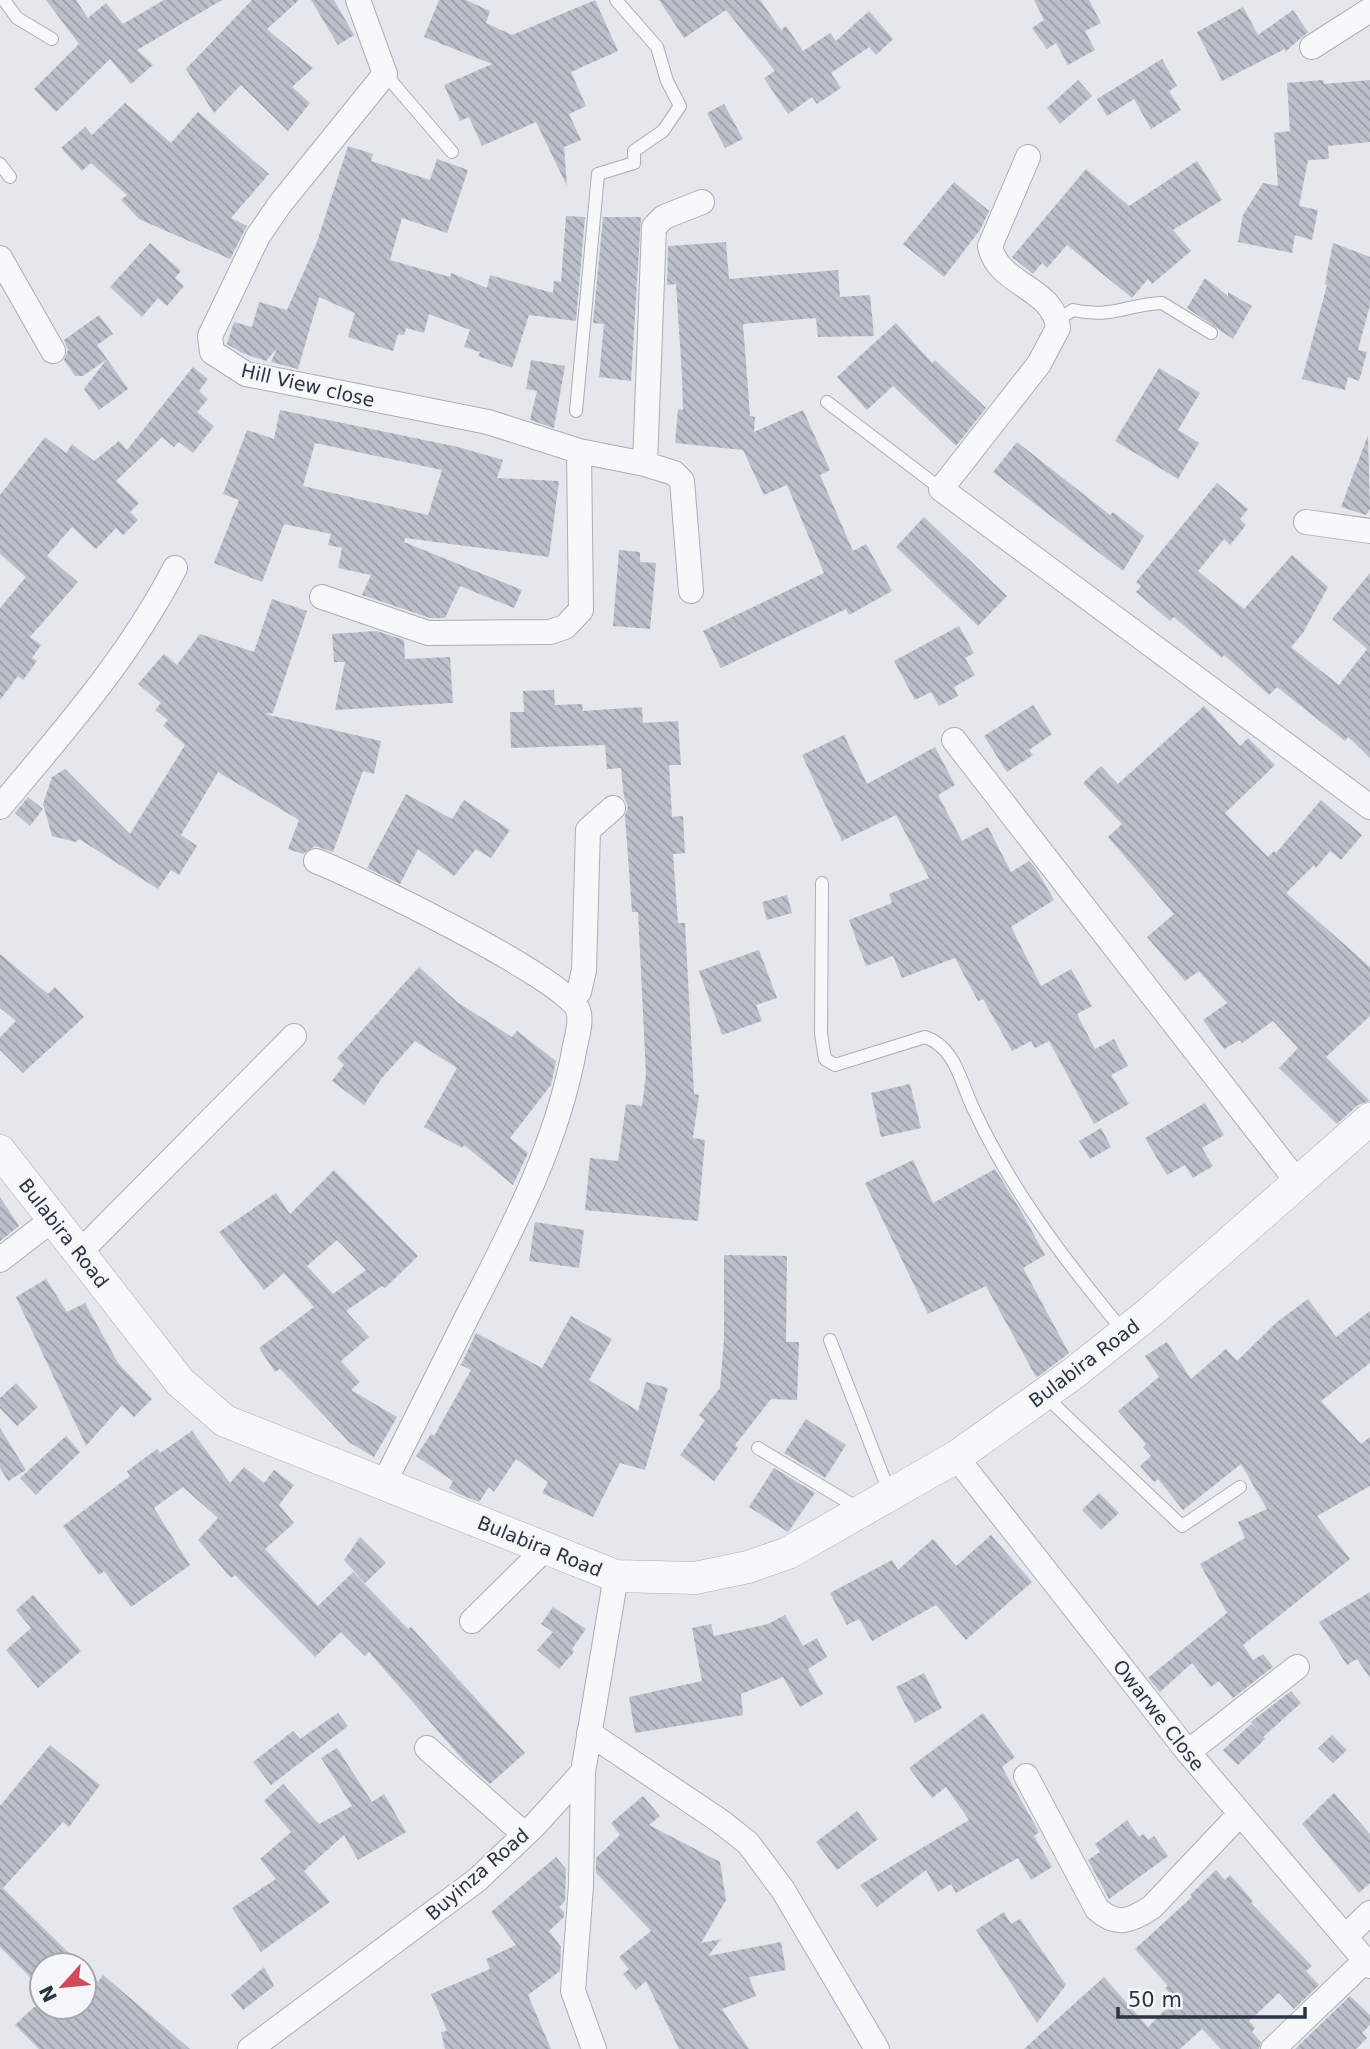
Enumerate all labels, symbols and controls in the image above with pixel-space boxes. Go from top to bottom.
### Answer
street label: Hill View close [239,359,377,411]
street label: Bulabira Road [15,1174,113,1292]
street label: Bulabira Road [1024,1314,1144,1412]
street label: Bulabira Road [474,1511,606,1581]
street label: Owarwe Close [1109,1655,1209,1775]
street label: Buyinza Road [421,1823,533,1925]
north arrow [28,1951,98,2021]
scale bar [1118,1976,1305,2020]
text: N [34,1982,61,2006]
text: 50 m [1128,1988,1182,2012]

